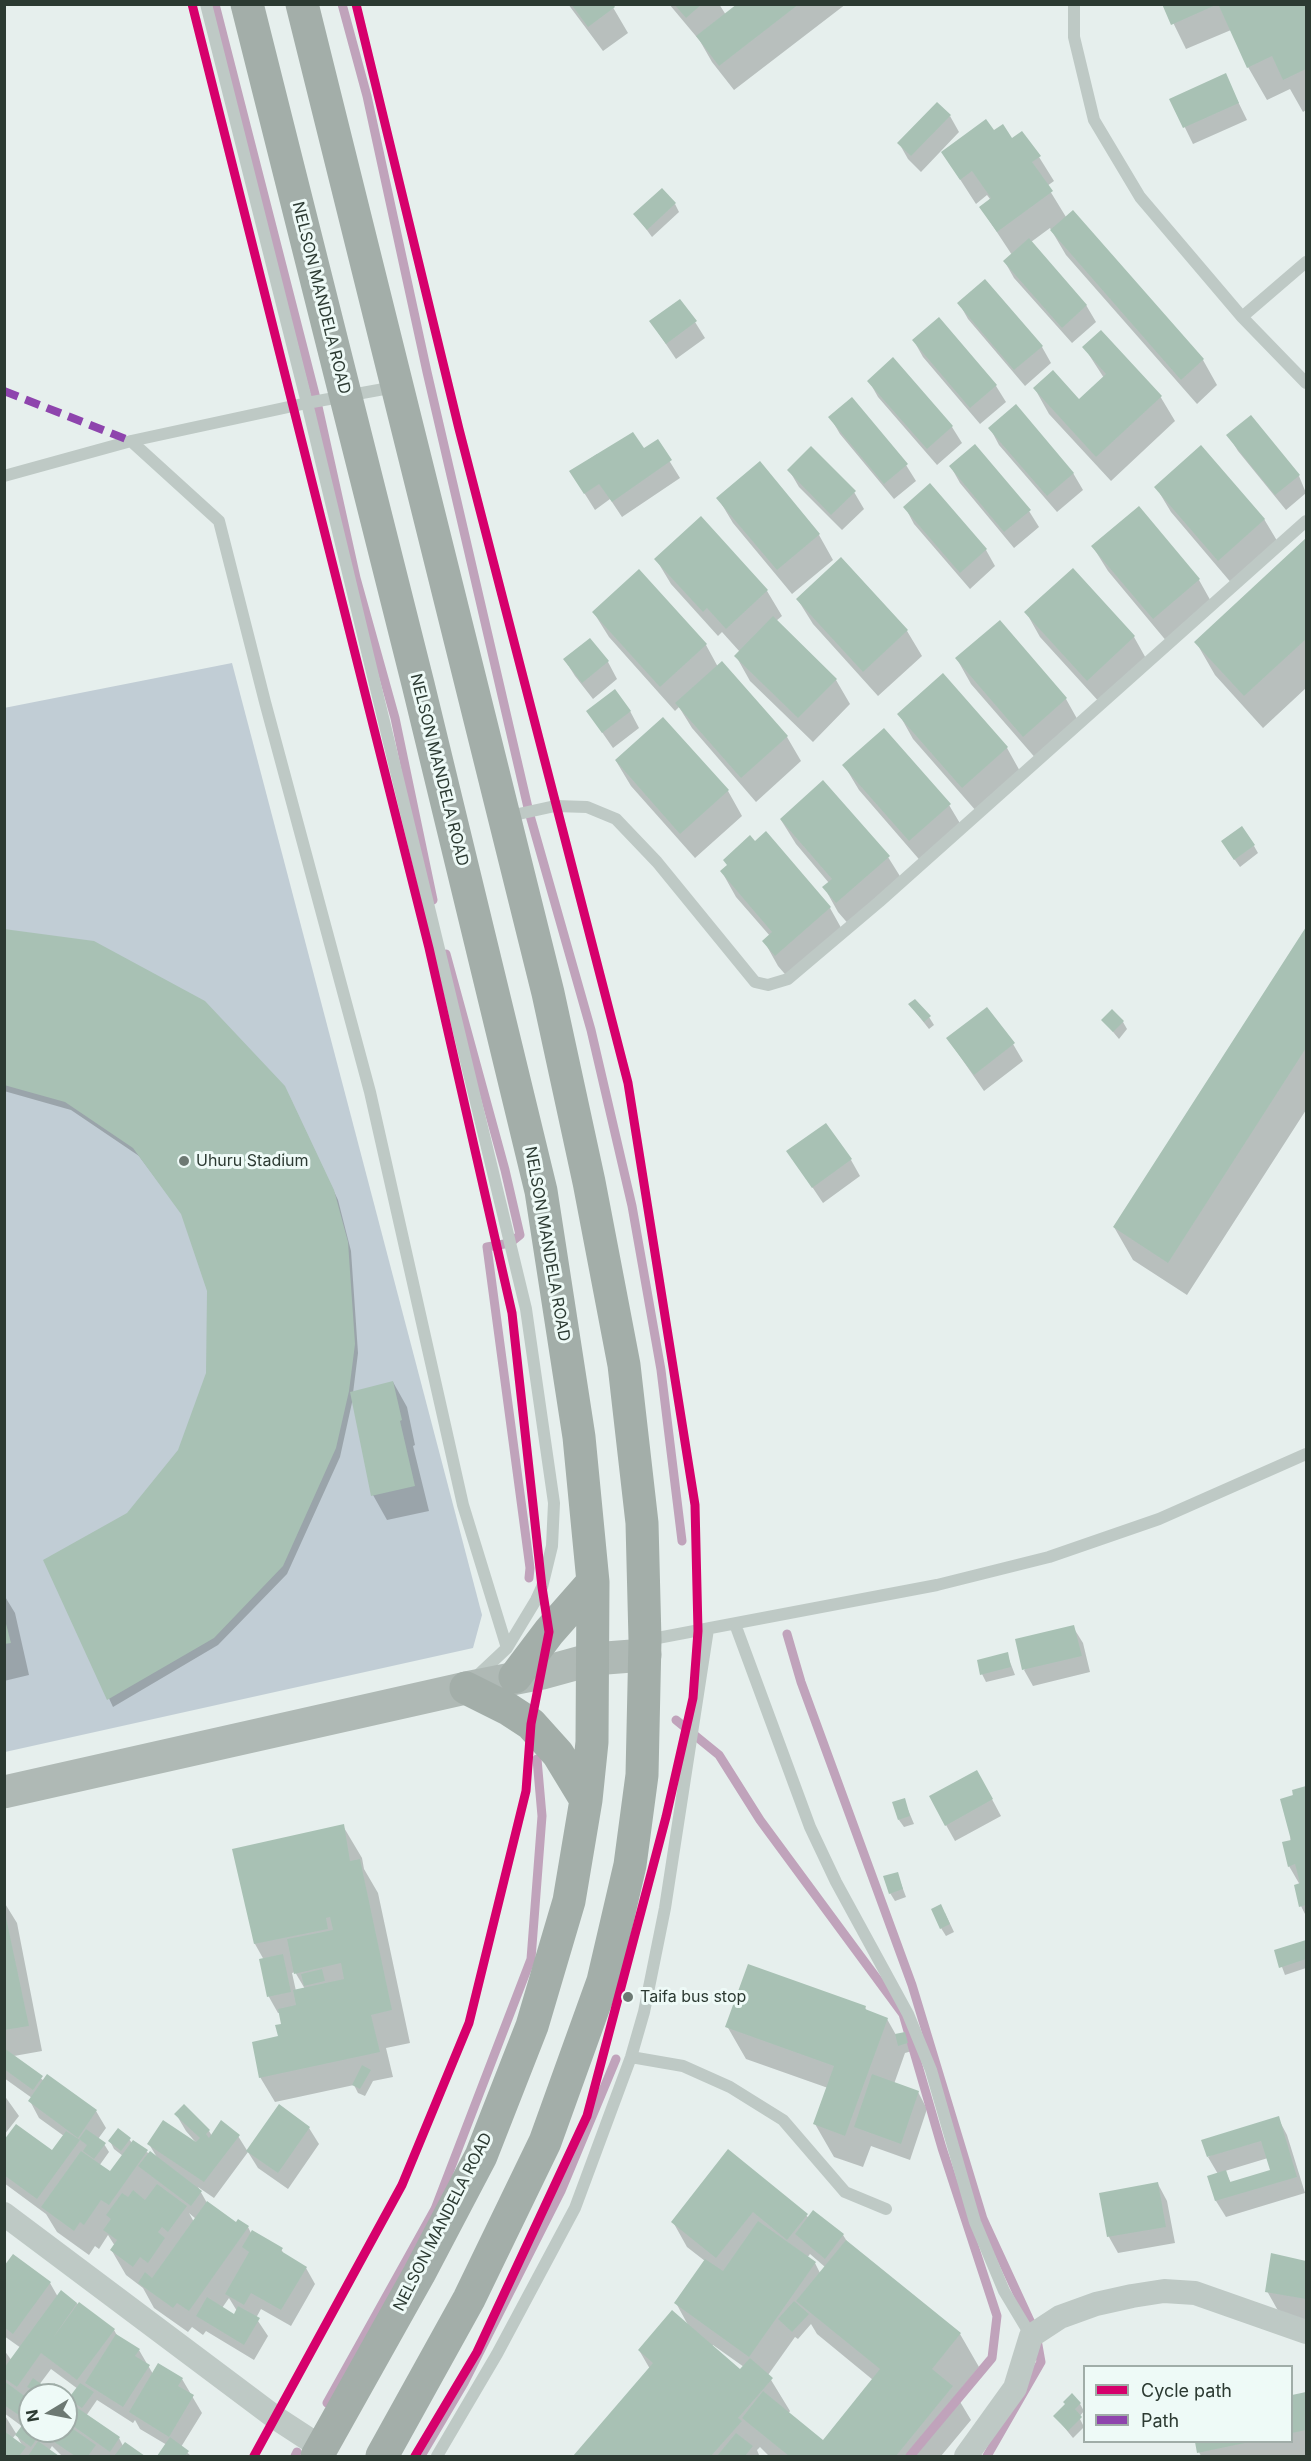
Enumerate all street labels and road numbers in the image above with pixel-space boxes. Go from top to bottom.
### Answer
street label: NELSON MANDELA ROAD [288,200,354,396]
street label: NELSON MANDELA ROAD [406,672,472,868]
street label: NELSON MANDELA ROAD [520,1145,574,1343]
street label: NELSON MANDELA ROAD [390,2130,496,2314]

